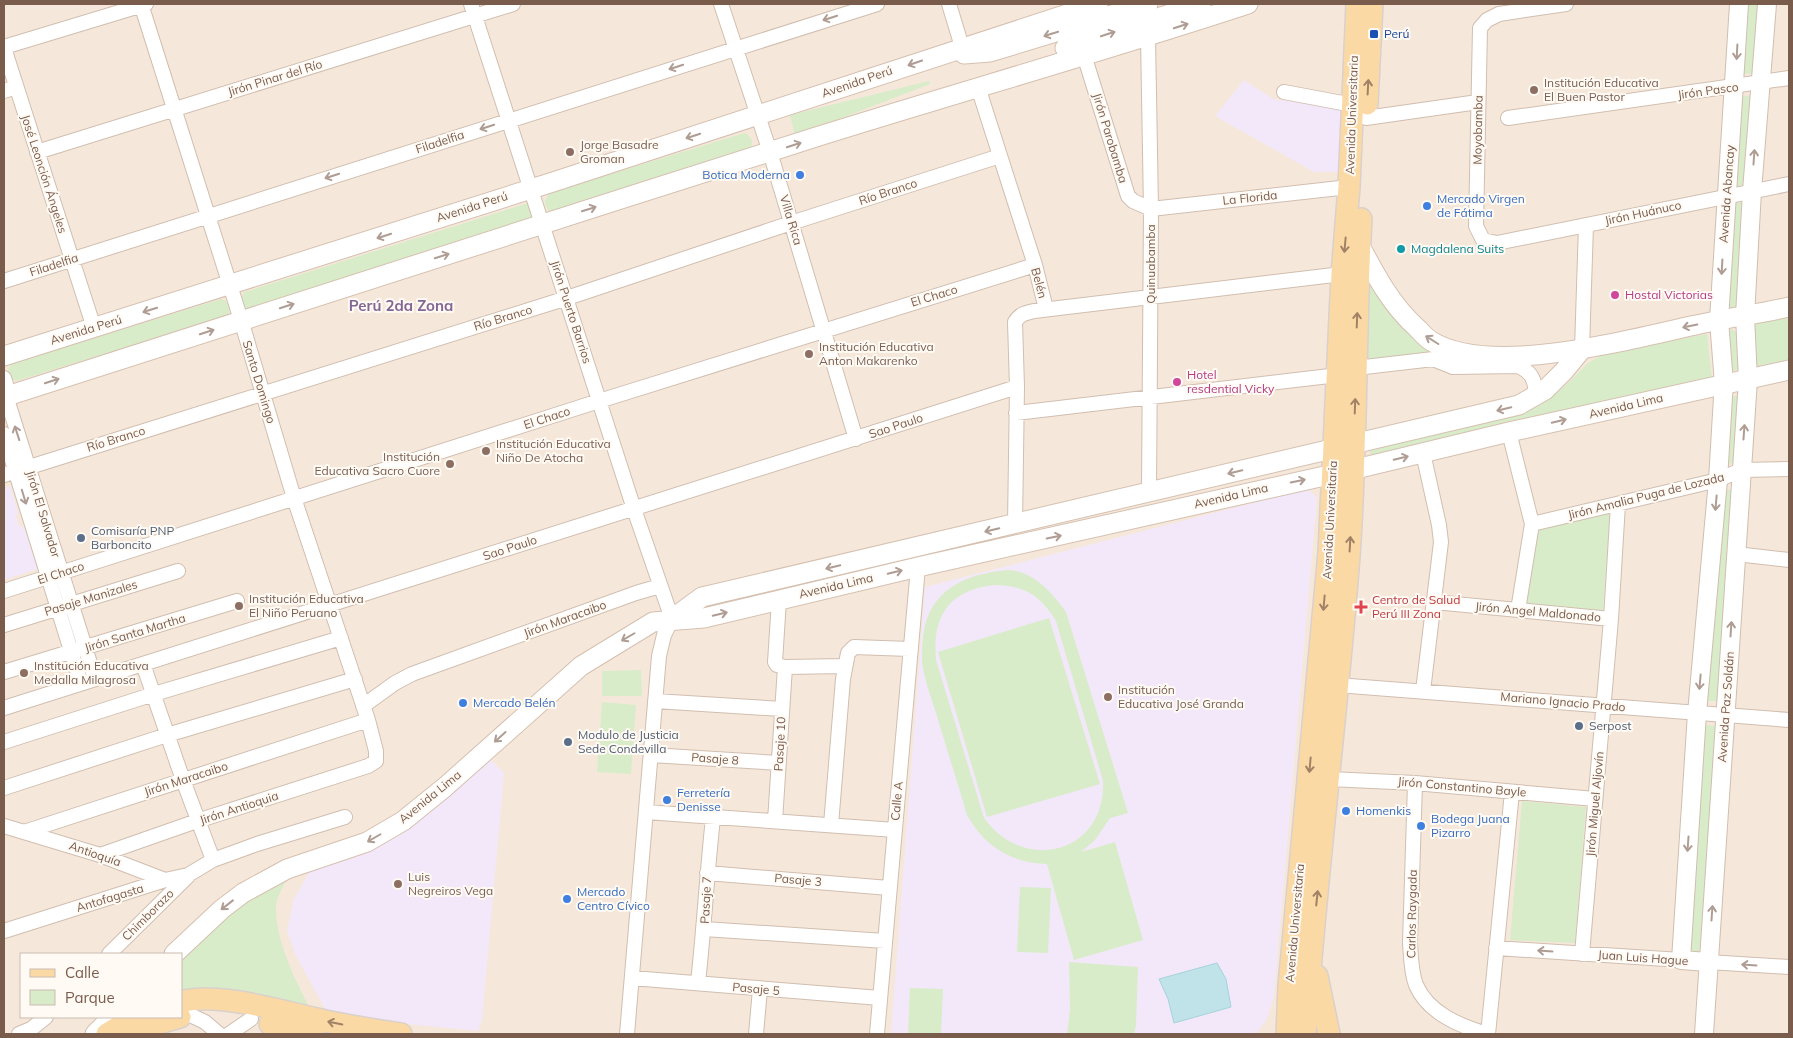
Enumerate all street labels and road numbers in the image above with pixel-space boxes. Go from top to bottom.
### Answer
street label: Avenida Universitaria [1342,55,1361,175]
street label: Jirón Pinar del Río [226,56,324,99]
street label: Avenida Perú [819,62,894,101]
street label: Jirón Pasco [1676,79,1740,102]
street label: Jirón Parobamba [1090,91,1131,185]
street label: Moyobamba [1469,95,1486,165]
street label: José Leonción Ángeles [18,113,71,235]
street label: Filadelfia [414,127,466,156]
street label: Avenida Abancay [1716,144,1737,244]
street label: Río Branco [857,175,919,208]
street label: La Florida [1222,187,1278,208]
street label: Avenida Perú [434,188,509,225]
street label: Villa Rica [777,193,806,247]
street label: Jirón Huánuco [1603,197,1683,228]
street label: Quinuabamba [1143,224,1158,304]
street label: Filadelfia [28,250,80,279]
street label: Jirón Puerto Barrios [548,258,595,365]
street label: Belén [1028,266,1051,300]
street label: El Chaco [909,281,959,310]
street label: Río Branco [472,301,534,334]
street label: Avenida Perú [48,312,123,348]
street label: Santo Domingo [240,338,279,425]
street label: Avenida Lima [1587,390,1665,421]
street label: El Chaco [522,403,572,432]
street label: Sao Paulo [867,410,925,441]
street label: Río Branco [85,422,147,455]
street label: Avenida Universitaria [1319,460,1340,580]
street label: Jirón El Salvador [23,468,64,560]
street label: Jirón Amalia Puga de Lozada [1566,469,1726,522]
street label: Avenida Lima [1192,480,1270,511]
street label: Sao Paulo [481,532,539,563]
street label: El Chaco [36,558,86,587]
street label: Avenida Lima [797,570,875,601]
street label: Pasaje Manizales [43,576,139,619]
street label: Jirón Maracaibo [521,597,608,640]
street label: Jirón Angel Maldonado [1474,599,1602,624]
street label: Jirón Santa Martha [82,610,187,655]
street label: Avenida Paz Soldán [1714,651,1737,763]
street label: Mariano Ignacio Prado [1500,689,1626,714]
street label: Pasaje 10 [771,716,788,772]
street label: Pasaje 8 [691,749,739,768]
street label: Jirón Miguel Aljovín [1582,751,1607,857]
street label: Jirón Maracaibo [142,758,230,799]
street label: Avenida Lima [395,767,464,826]
street label: Jirón Constantino Bayle [1397,773,1527,800]
street label: Calle A [887,780,906,821]
street label: Jirón Antioquia [198,788,280,827]
street label: Antioquía [67,838,123,869]
street label: Avenida Universitaria [1282,863,1307,983]
street label: Carlos Raygada [1403,869,1420,959]
street label: Pasaje 3 [774,870,822,889]
street label: Pasaje 7 [697,876,714,924]
street label: Antofagasta [74,880,145,915]
street label: Chimborazo [119,886,177,944]
street label: Juan Luis Hague [1597,947,1689,968]
street label: Pasaje 5 [732,979,780,998]

